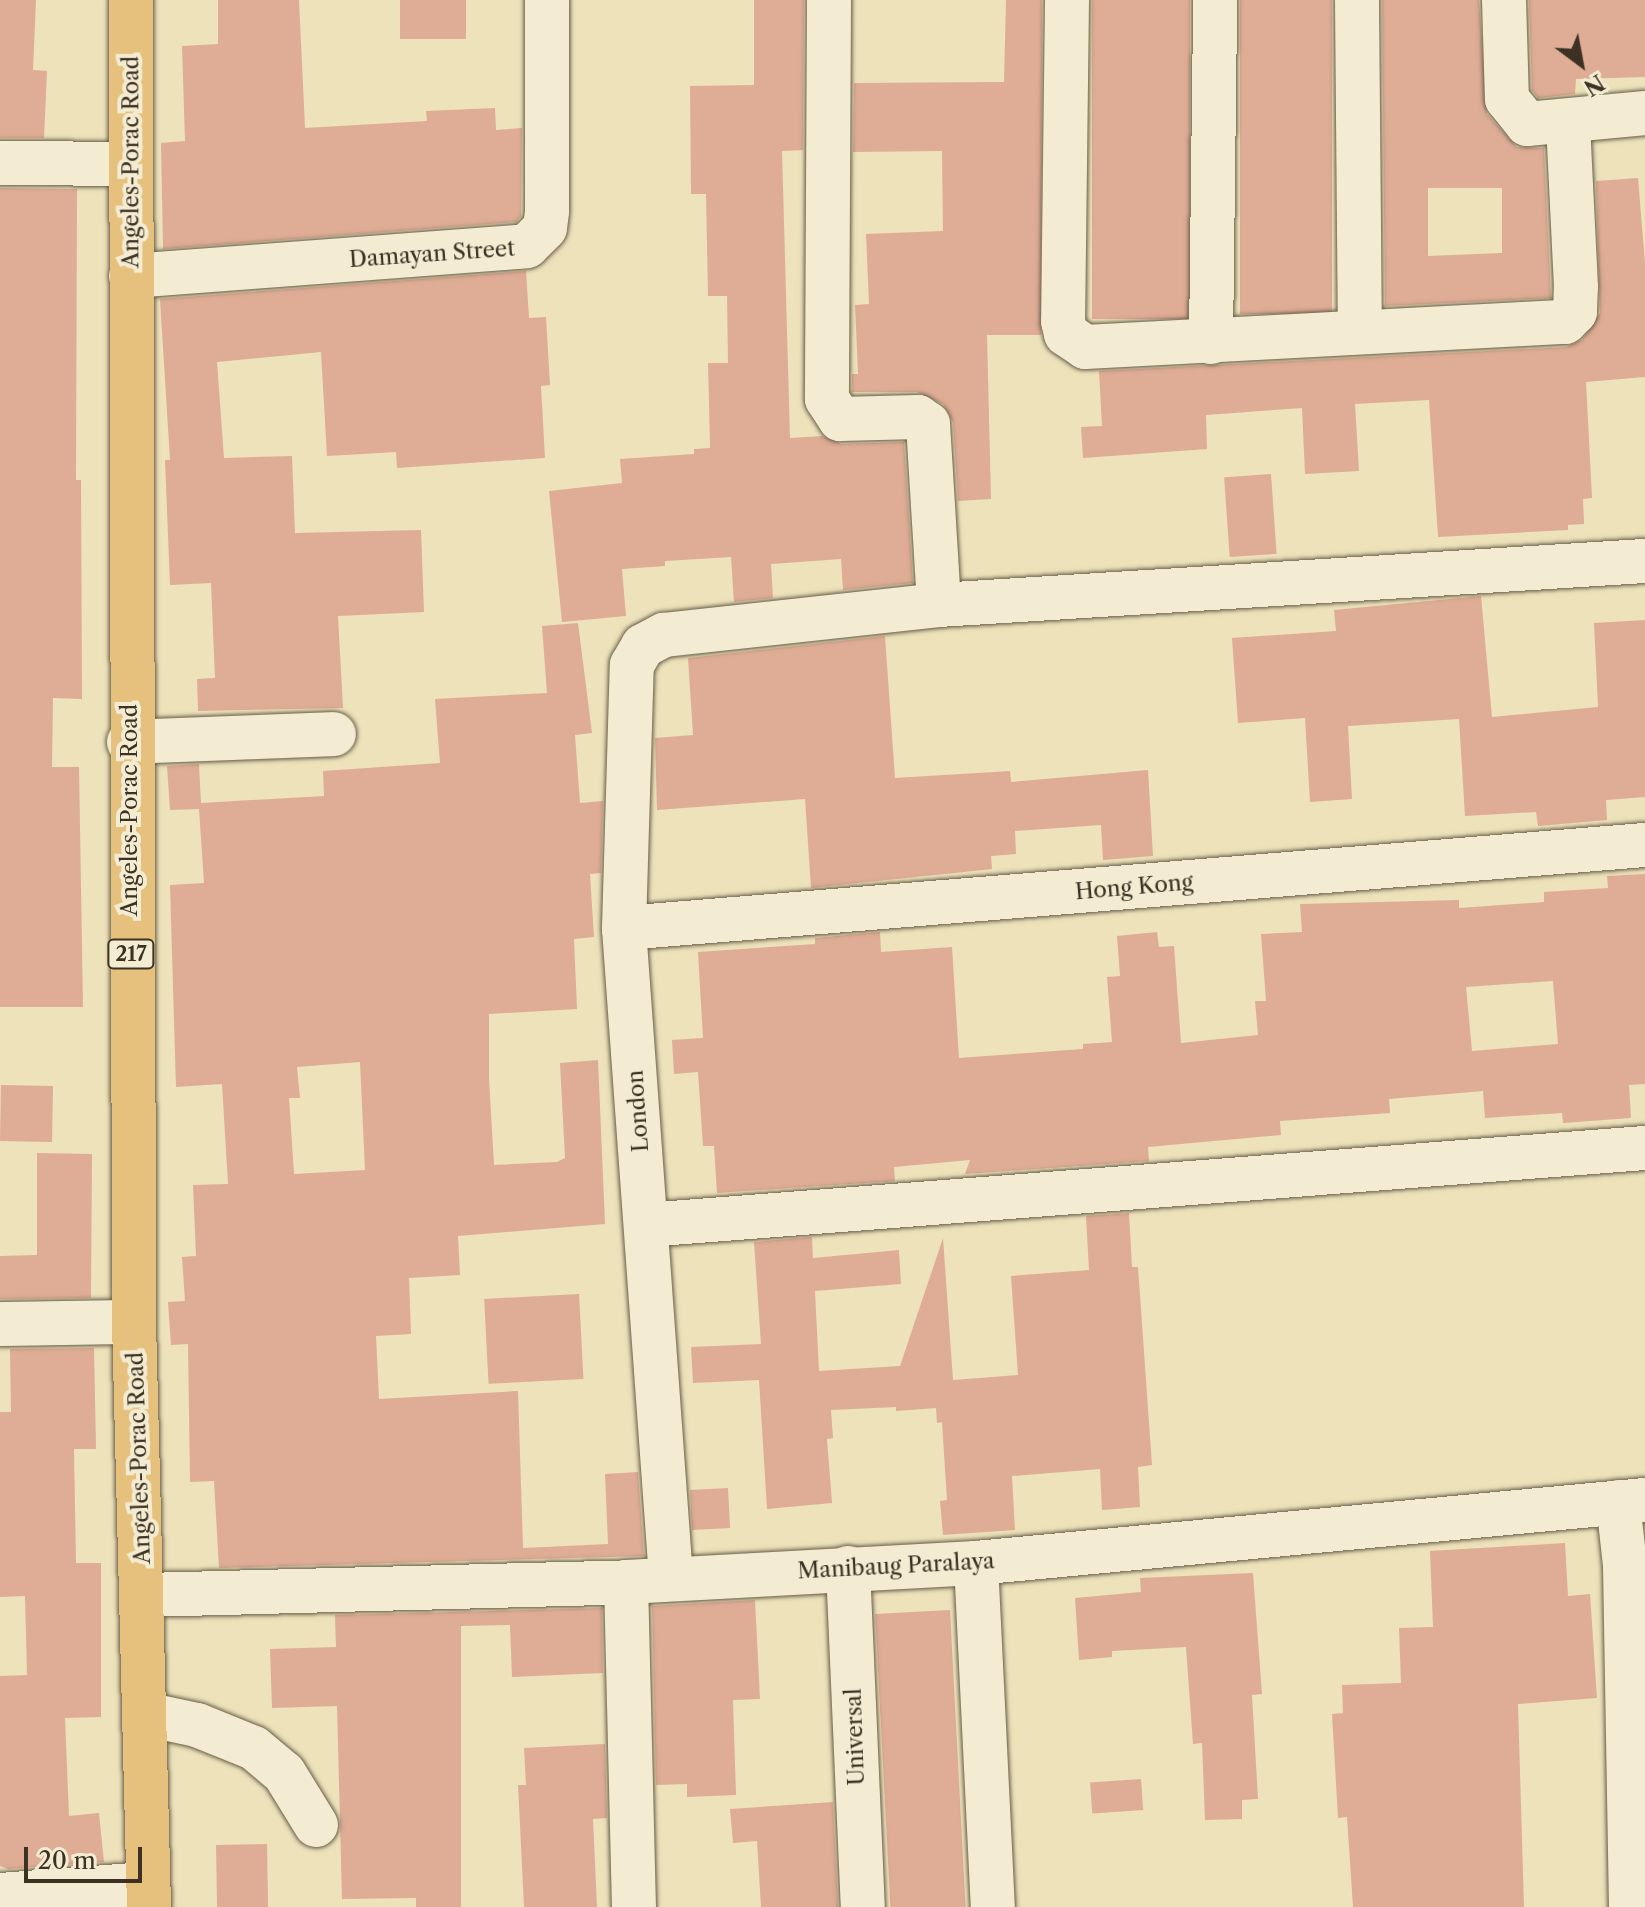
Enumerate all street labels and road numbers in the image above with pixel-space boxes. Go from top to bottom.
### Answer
street label: Angeles-Porac Road [118,56,144,268]
street label: Damayan Street [348,235,516,273]
street label: Angeles-Porac Road [117,704,143,916]
street label: Hong Kong [1074,869,1194,905]
road number: 217 [107,938,155,970]
street label: London [622,1069,654,1153]
street label: Angeles-Porac Road [122,1351,156,1565]
street label: Manibaug Paralaya [797,1548,995,1584]
street label: Universal [840,1688,870,1786]

